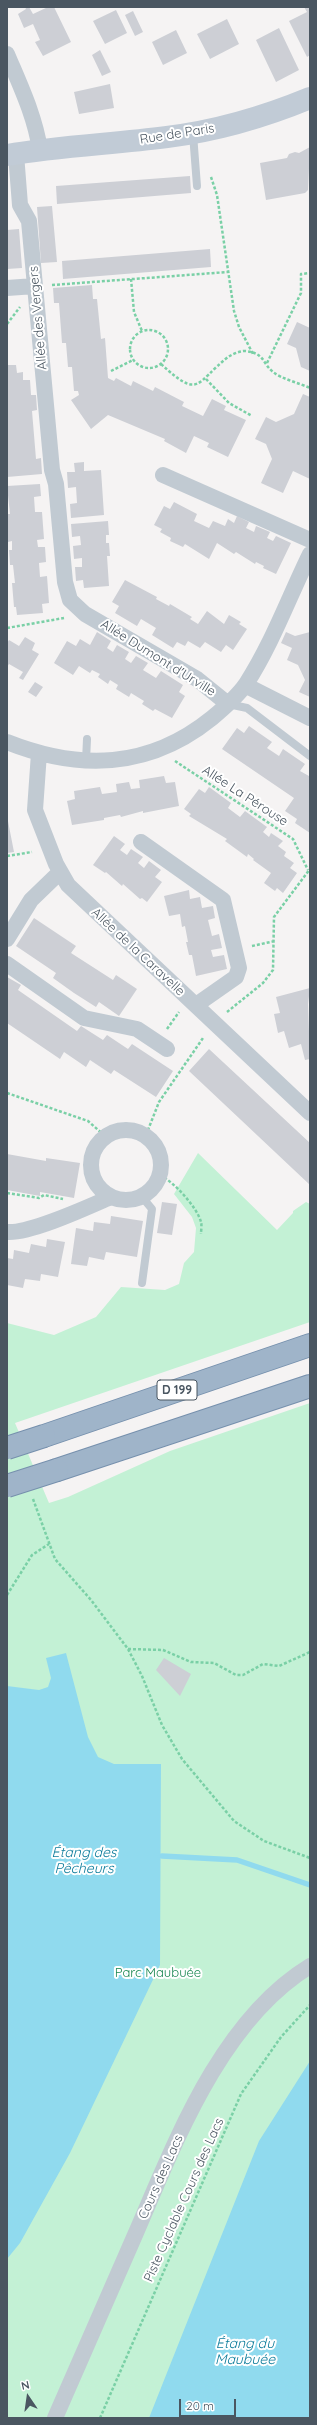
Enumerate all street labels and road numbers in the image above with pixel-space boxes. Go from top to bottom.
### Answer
street label: Rue de Paris [139,120,215,148]
street label: Allée des Vergers [26,265,50,371]
street label: Allée Dumont d'Urville [98,616,218,700]
street label: Allée La Pérouse [199,762,291,830]
street label: Allée de la Caravelle [88,905,188,999]
road number: D 199 [157,1380,197,1400]
street label: Piste Cyclable Cours des Lacs [141,2116,227,2284]
street label: Cours des Lacs [135,2132,187,2222]

